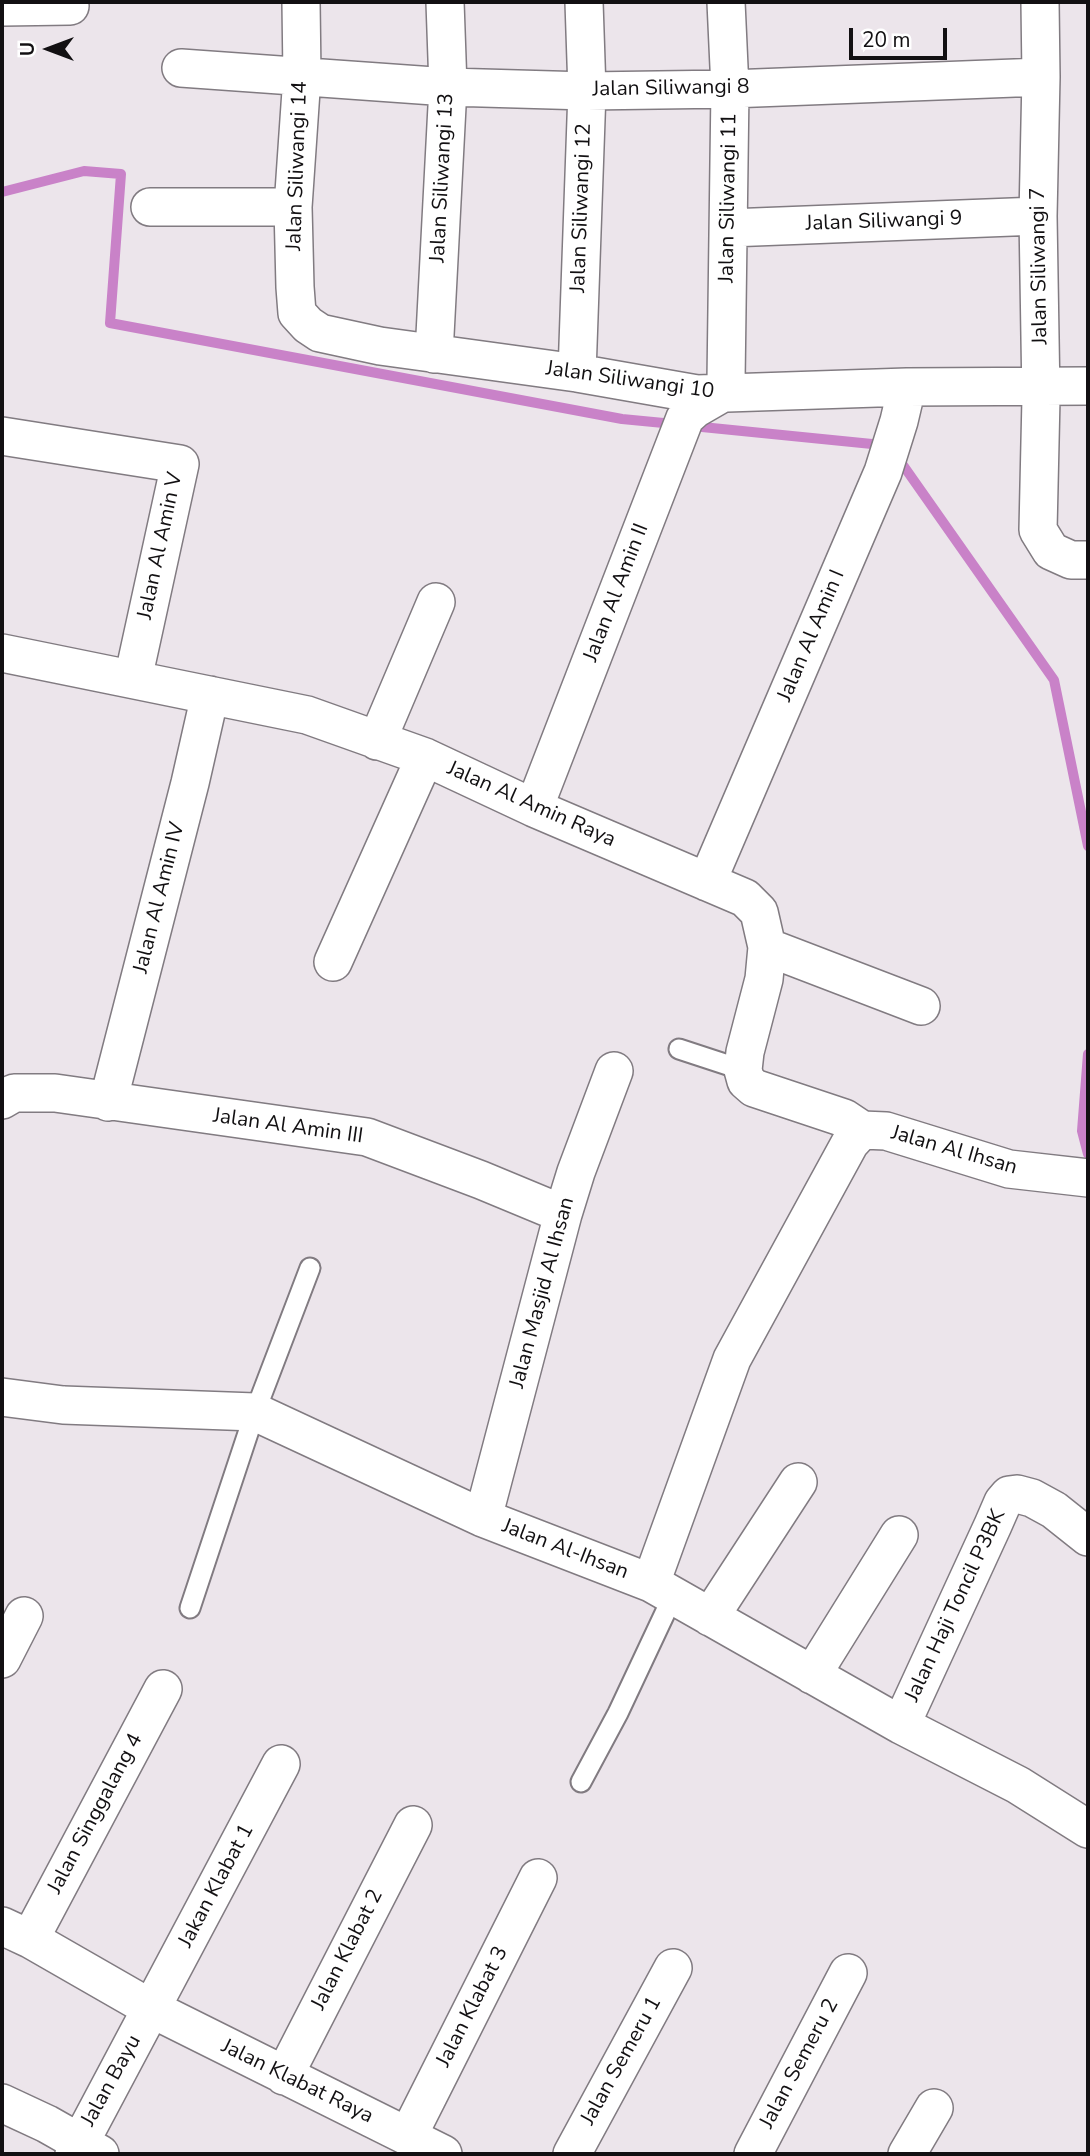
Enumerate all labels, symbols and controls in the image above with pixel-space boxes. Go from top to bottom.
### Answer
north arrow [14,14,84,84]
scale bar [852,14,950,58]
text: 20 m [862,26,911,54]
text: U [15,42,41,56]
street label: Jalan Siliwangi 8 [592,75,750,103]
street label: Jalan Siliwangi 14 [282,81,314,251]
street label: Jalan Siliwangi 13 [426,93,460,263]
street label: Jalan Siliwangi 11 [715,113,743,283]
street label: Jalan Siliwangi 12 [566,123,598,293]
street label: Jalan Siliwangi 7 [1026,187,1054,345]
street label: Jalan Siliwangi 9 [805,207,963,237]
street label: Jalan Siliwangi 10 [544,357,716,405]
street label: Jalan Al Amin V [133,470,189,622]
street label: Jalan Al Amin II [579,520,655,666]
street label: Jalan Al Amin I [773,566,851,706]
street label: Jalan Al Amin Raya [443,757,619,853]
street label: Jalan Al Amin IV [129,820,191,976]
street label: Jalan Al Amin III [211,1104,365,1150]
street label: Jalan Al Ihsan [888,1121,1020,1181]
street label: Jalan Masjid Al Ihsan [505,1195,581,1391]
street label: Jalan Haji Toncil P3BK [900,1506,1012,1706]
street label: Jalan Al-Ihsan [498,1514,632,1586]
street label: Jalan Singgalang 4 [43,1730,149,1898]
street label: Jakan Klabat 1 [174,1820,260,1952]
street label: Jalan Klabat 2 [307,1886,389,2014]
street label: Jalan Klabat 3 [432,1943,514,2071]
street label: Jalan Semeru 1 [576,1992,668,2130]
street label: Jalan Semeru 2 [755,1995,845,2133]
street label: Jalan Bayu [77,2031,147,2131]
street label: Jalan Klabat Raya [217,2034,377,2130]

